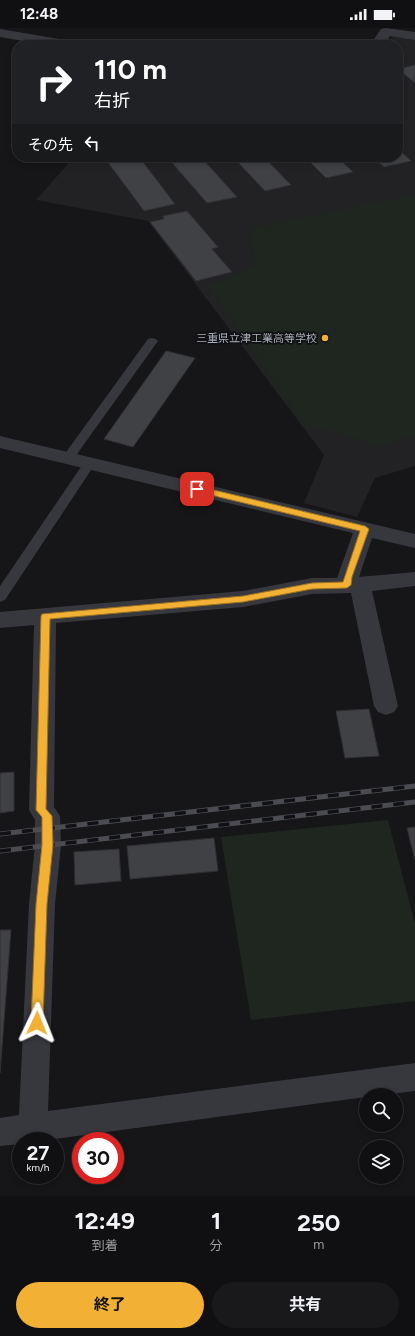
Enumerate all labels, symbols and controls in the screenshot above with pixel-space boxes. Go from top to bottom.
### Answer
text: 12:48 [20,5,58,23]
text: 110 m [94,52,167,86]
icon: right [28,56,80,108]
text: 右折 [94,90,130,112]
icon: left [81,132,103,154]
text: その先 [28,136,73,154]
place label: 三重県立津工業高等学校 [196,332,317,345]
marker: 三重県立津工業高等学校 [320,333,330,343]
pin [180,472,214,506]
icon: arrive [186,478,208,500]
position arrow [16,1002,58,1044]
map controls [359,1088,403,1184]
button: search [359,1088,403,1132]
speed limit sign: 30 [72,1132,124,1184]
button: layers [359,1140,403,1184]
text: 27 [27,1141,49,1165]
text: km/h [27,1161,49,1174]
text: 12:49 [75,1206,135,1235]
text: 1 [211,1206,221,1235]
text: 250 [297,1208,340,1237]
text: m [313,1237,324,1252]
text: 到着 [92,1238,118,1253]
text: 分 [209,1238,222,1253]
button: 終了 [16,1282,204,1328]
button: 共有 [212,1282,399,1328]

